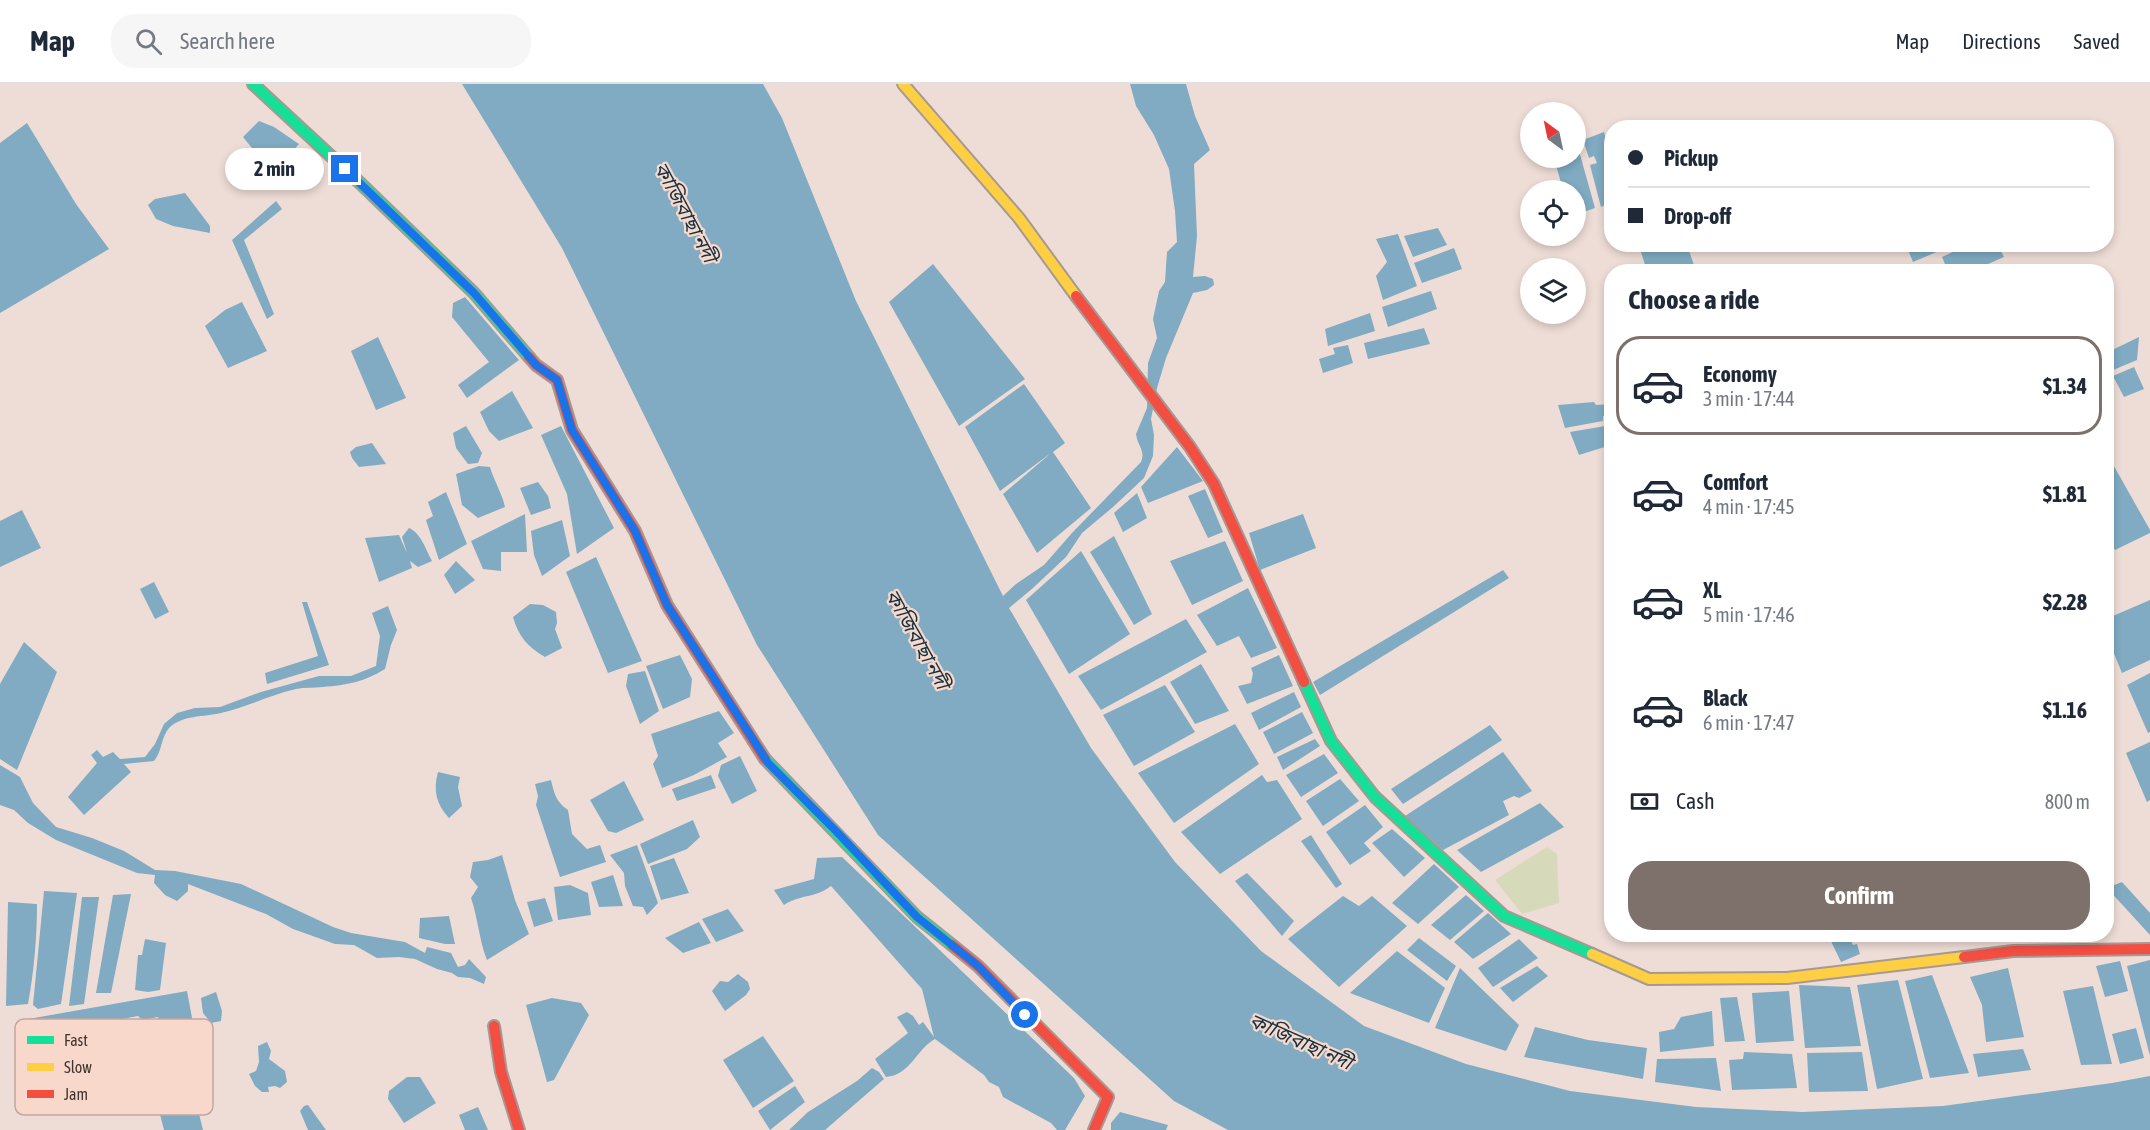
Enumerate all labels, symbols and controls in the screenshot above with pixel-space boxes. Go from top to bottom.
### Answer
search box [111,14,531,68]
text: Map [30,25,75,57]
icon: search [132,25,165,58]
text: Search here [180,28,275,54]
text: Map [1895,29,1929,53]
text: Directions [1962,29,2041,53]
text: Saved [2074,29,2120,53]
north arrow [1520,102,1586,168]
map controls [1520,102,1586,324]
text: Pickup [1664,145,1719,171]
callout: 2 min [225,148,324,190]
route end [331,155,358,182]
text: 2 min [254,157,295,180]
water label: কাজিবাছা নদী [650,158,724,269]
button: locate [1520,180,1586,246]
text: Drop-off [1664,203,1731,229]
button: layers [1520,258,1586,324]
text: Choose a ride [1628,284,1760,315]
icon: car [1631,359,1685,413]
text: Economy [1703,361,1777,387]
text: $1.34 [2043,373,2087,399]
text: 3 min · 17:44 [1703,387,1795,410]
icon: car [1631,467,1685,521]
text: Comfort [1703,469,1768,495]
text: $1.81 [2043,481,2087,507]
text: 4 min · 17:45 [1703,495,1795,518]
icon: car [1631,575,1685,629]
text: XL [1703,577,1721,603]
water label: কাজিবাছা নদী [881,585,956,696]
text: $2.28 [2043,589,2087,615]
text: 5 min · 17:46 [1703,603,1795,626]
icon: car [1631,683,1685,737]
text: Black [1703,685,1747,711]
text: $1.16 [2043,697,2087,723]
text: 6 min · 17:47 [1703,711,1795,734]
icon: cash [1628,785,1661,818]
text: Cash [1676,788,1715,814]
text: 800 m [2045,790,2090,813]
button: Confirm [1628,861,2090,930]
route start [1011,1001,1038,1028]
water label: কাজিবাছা নদী [1246,1008,1359,1075]
legend [15,1019,213,1115]
text: Fast [64,1031,88,1049]
text: Slow [64,1058,92,1076]
text: Jam [64,1085,88,1103]

